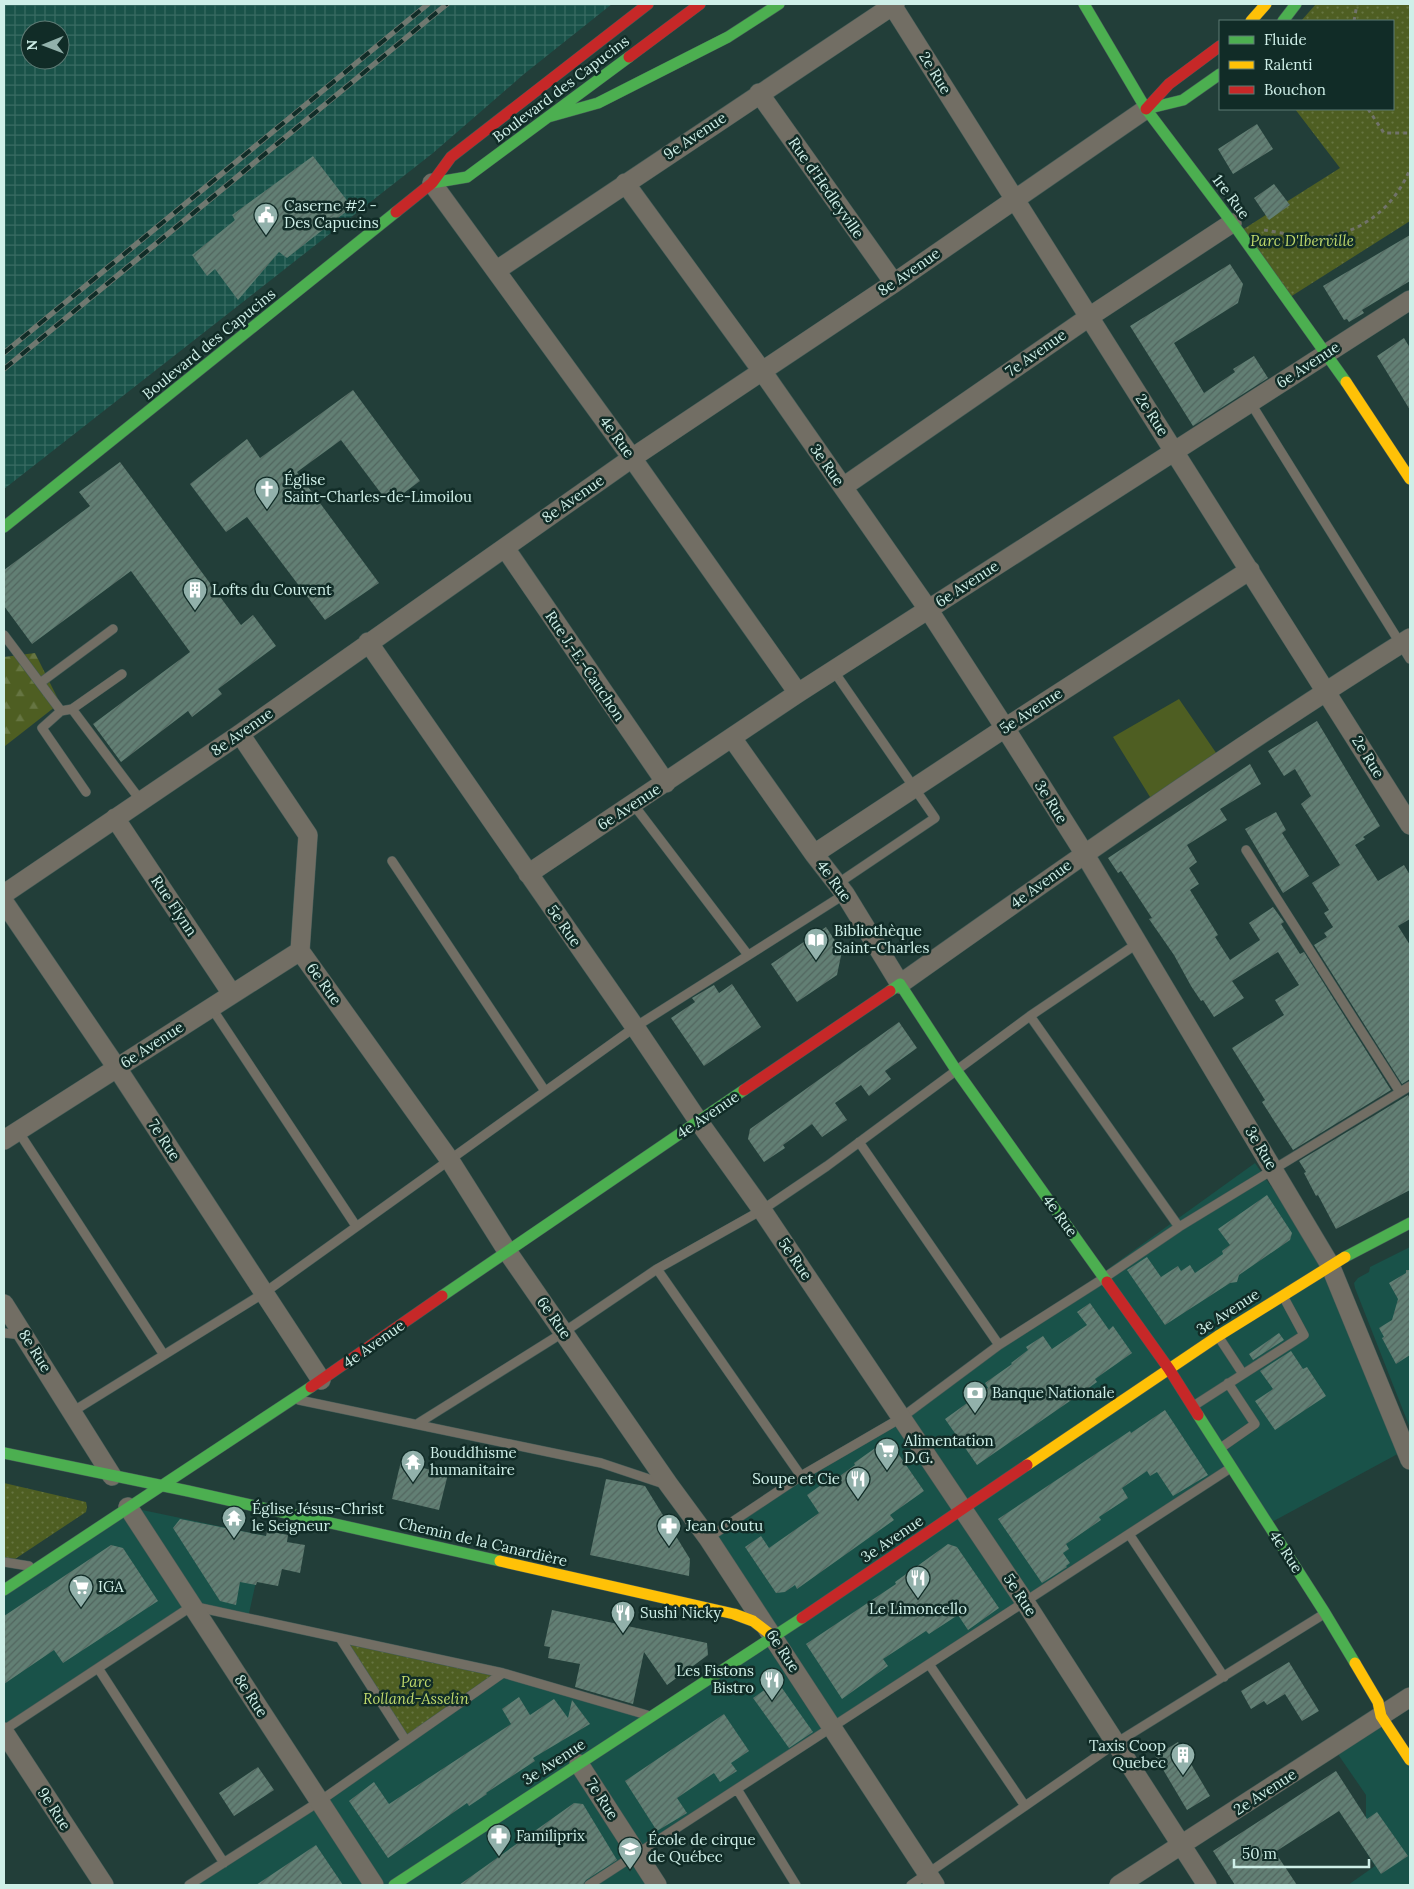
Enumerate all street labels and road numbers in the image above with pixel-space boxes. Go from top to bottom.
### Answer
street label: Boulevard des Capucins [489,31,633,146]
street label: 2e Rue [915,48,956,98]
street label: 9e Avenue [660,108,730,163]
street label: Rue d'Hedleyville [784,133,868,242]
street label: 1re Rue [1209,171,1254,223]
street label: 8e Avenue [874,243,943,300]
street label: Boulevard des Capucins [138,284,279,403]
street label: 7e Avenue [1002,325,1070,380]
street label: 6e Avenue [1273,337,1343,392]
street label: 2e Rue [1132,390,1173,439]
street label: 4e Rue [596,412,639,461]
street label: 3e Rue [806,440,849,489]
street label: 8e Avenue [538,470,607,527]
street label: 6e Avenue [932,556,1002,611]
street label: Rue J.-E.-Cauchon [542,607,629,724]
street label: 5e Avenue [996,683,1066,738]
street label: 8e Avenue [207,703,276,760]
street label: 2e Rue [1348,732,1389,782]
street label: 3e Rue [1031,777,1072,827]
street label: 6e Avenue [594,779,664,834]
street label: 4e Avenue [1006,855,1075,912]
street label: 4e Rue [813,856,856,905]
street label: Rue Flynn [147,872,202,940]
street label: 5e Rue [543,901,586,950]
street label: 6e Rue [303,959,346,1008]
street label: 6e Avenue [117,1017,187,1072]
street label: 4e Avenue [673,1087,743,1142]
street label: 7e Rue [144,1115,185,1164]
street label: 3e Rue [1241,1123,1282,1173]
street label: 4e Rue [1039,1191,1082,1240]
street label: 5e Rue [774,1234,816,1283]
street label: 3e Avenue [1193,1284,1263,1339]
street label: 6e Rue [533,1293,576,1343]
street label: 4e Avenue [339,1315,408,1372]
street label: 8e Rue [15,1326,56,1376]
street label: 3e Avenue [857,1511,927,1566]
street label: Chemin de la Canardière [397,1513,569,1570]
street label: 4e Rue [1266,1527,1307,1576]
street label: 5e Rue [1000,1570,1041,1620]
street label: 6e Rue [763,1626,804,1676]
street label: 8e Rue [231,1671,272,1721]
street label: 3e Avenue [519,1734,589,1789]
street label: 2e Avenue [1230,1764,1300,1819]
street label: 7e Rue [582,1774,623,1823]
street label: 9e Rue [34,1784,75,1834]

